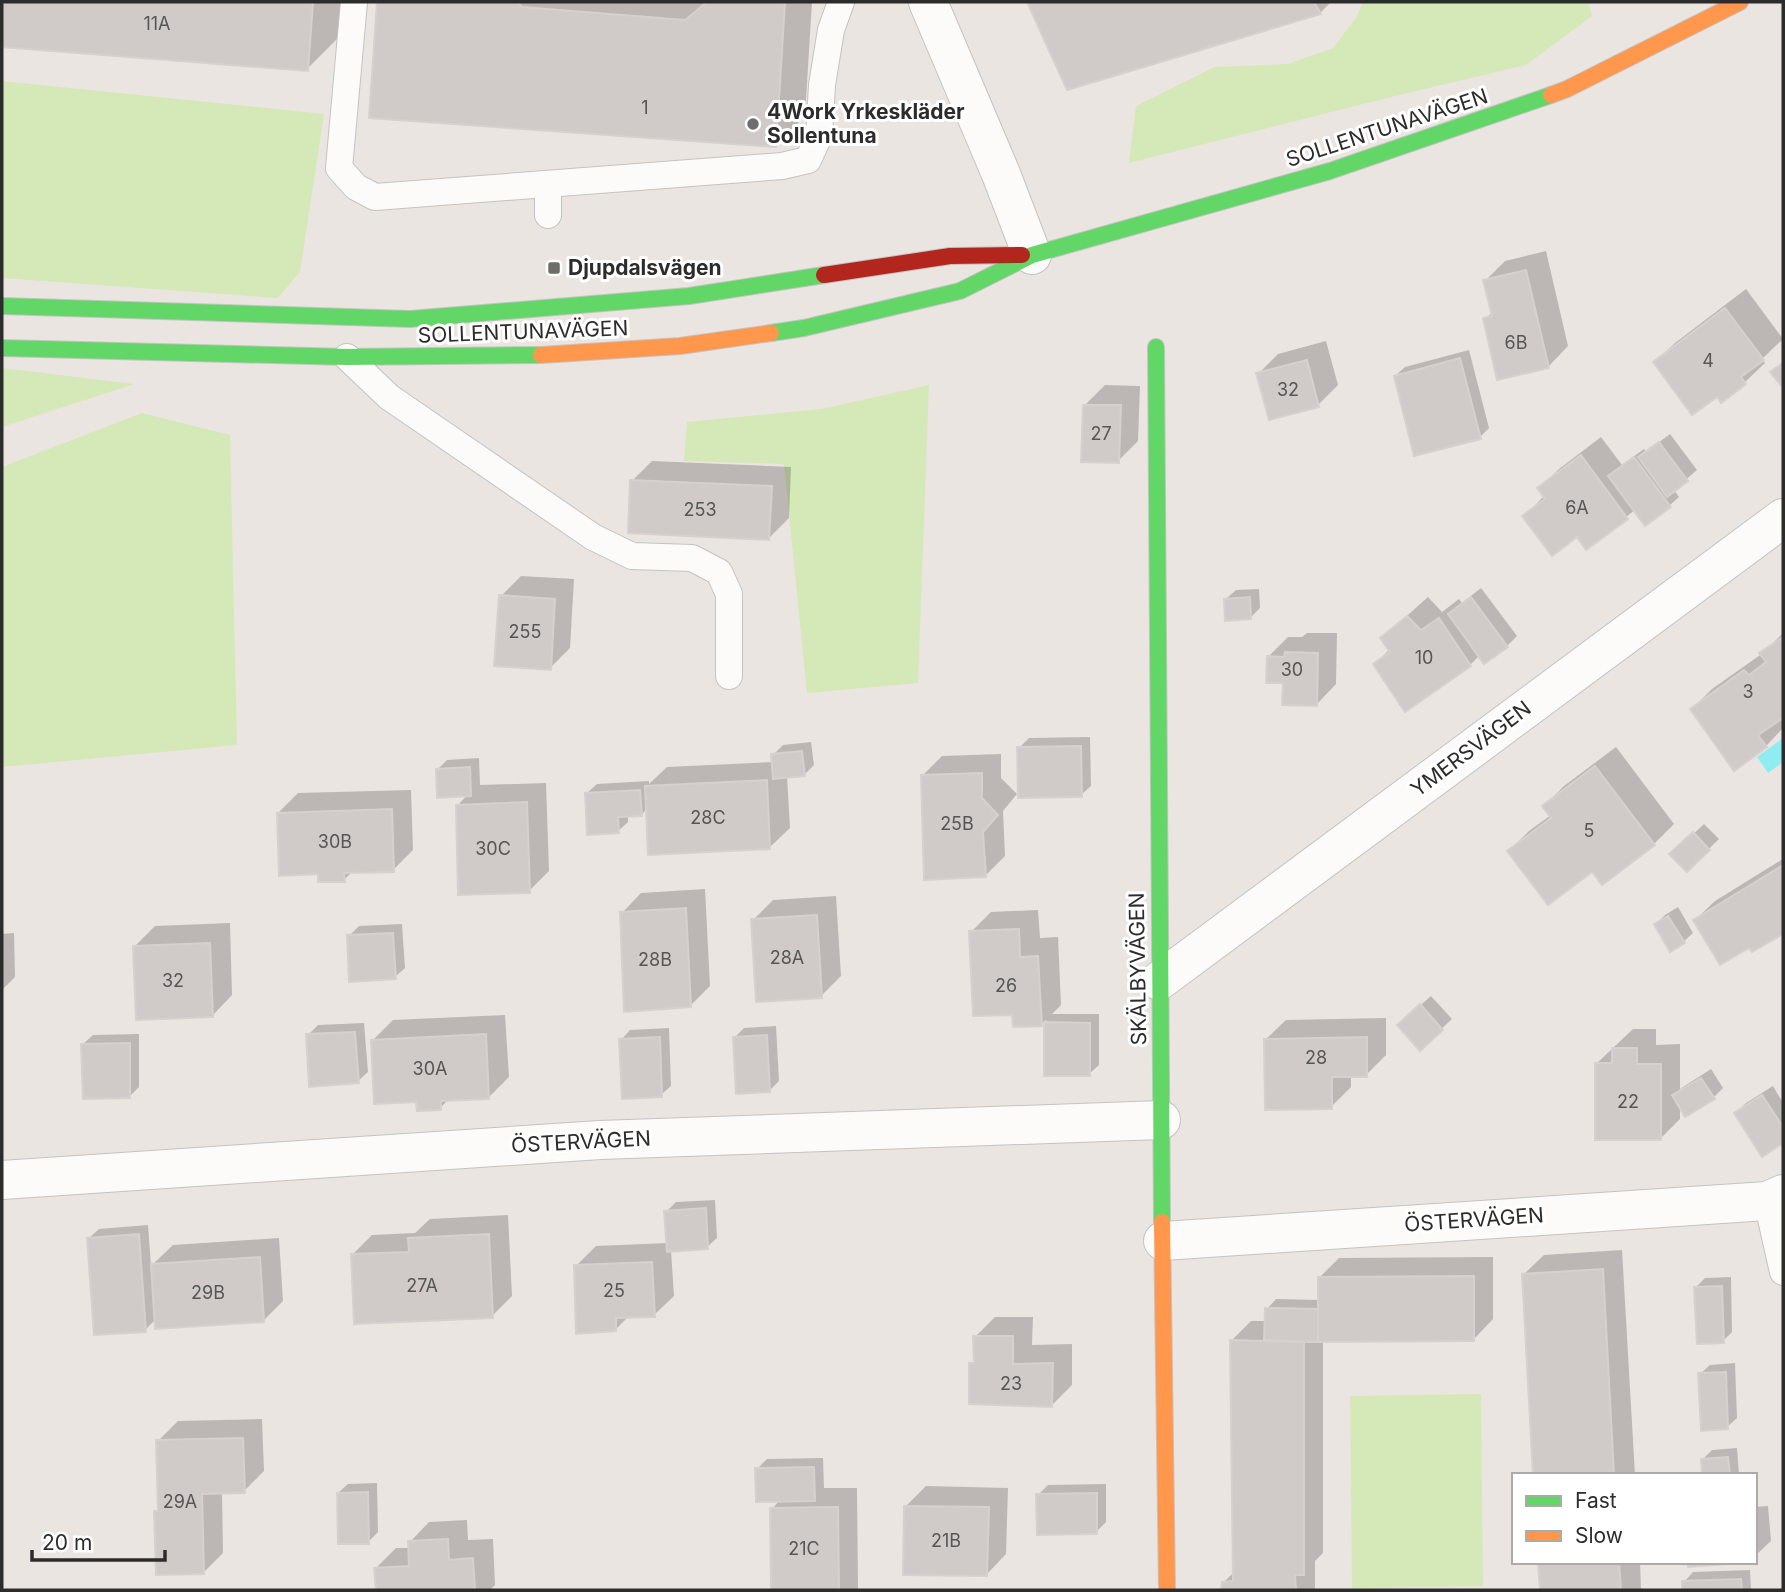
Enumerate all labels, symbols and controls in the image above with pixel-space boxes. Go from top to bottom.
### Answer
house number: 11A [143,13,171,34]
street label: SOLLENTUNAVÄGEN [1282,82,1491,172]
house number: 1 [641,97,649,118]
place label: 4Work Yrkeskläder Sollentuna [767,99,965,148]
marker: 4Work Yrkeskläder Sollentuna [745,116,761,132]
place label: Djupdalsvägen [568,255,721,280]
marker: Djupdalsvägen [546,260,562,276]
street label: SOLLENTUNAVÄGEN [417,314,629,348]
house number: 6B [1505,332,1527,353]
house number: 4 [1702,350,1714,371]
house number: 32 [1277,379,1299,400]
house number: 27 [1090,423,1112,444]
house number: 6A [1565,497,1589,518]
house number: 253 [683,499,717,520]
house number: 255 [509,621,541,642]
house number: 10 [1415,647,1433,668]
house number: 30 [1281,659,1303,680]
house number: 3 [1742,681,1754,702]
street label: YMERSVÄGEN [1405,695,1536,802]
house number: 28C [690,807,726,828]
house number: 25B [940,813,974,834]
house number: 5 [1584,820,1594,841]
house number: 30B [318,831,352,852]
house number: 30C [475,838,511,859]
street label: SKÄLBYVÄGEN [1123,892,1151,1046]
house number: 28A [770,947,804,968]
house number: 28B [638,949,672,970]
house number: 32 [162,970,184,991]
house number: 26 [995,975,1017,996]
house number: 28 [1305,1047,1327,1068]
house number: 30A [413,1058,447,1079]
house number: 22 [1617,1091,1639,1112]
street label: ÖSTERVÄGEN [510,1124,651,1158]
street label: ÖSTERVÄGEN [1403,1201,1545,1237]
house number: 27A [406,1275,438,1296]
house number: 25 [603,1280,625,1301]
house number: 29B [191,1282,225,1303]
house number: 23 [1000,1373,1022,1394]
legend [1512,1473,1757,1564]
text: Fast [1575,1488,1617,1513]
house number: 29A [163,1491,197,1512]
scale bar [32,1518,164,1562]
text: Slow [1575,1523,1623,1548]
text: 20 m [42,1530,92,1555]
house number: 21B [931,1530,961,1551]
house number: 21C [788,1538,820,1559]

